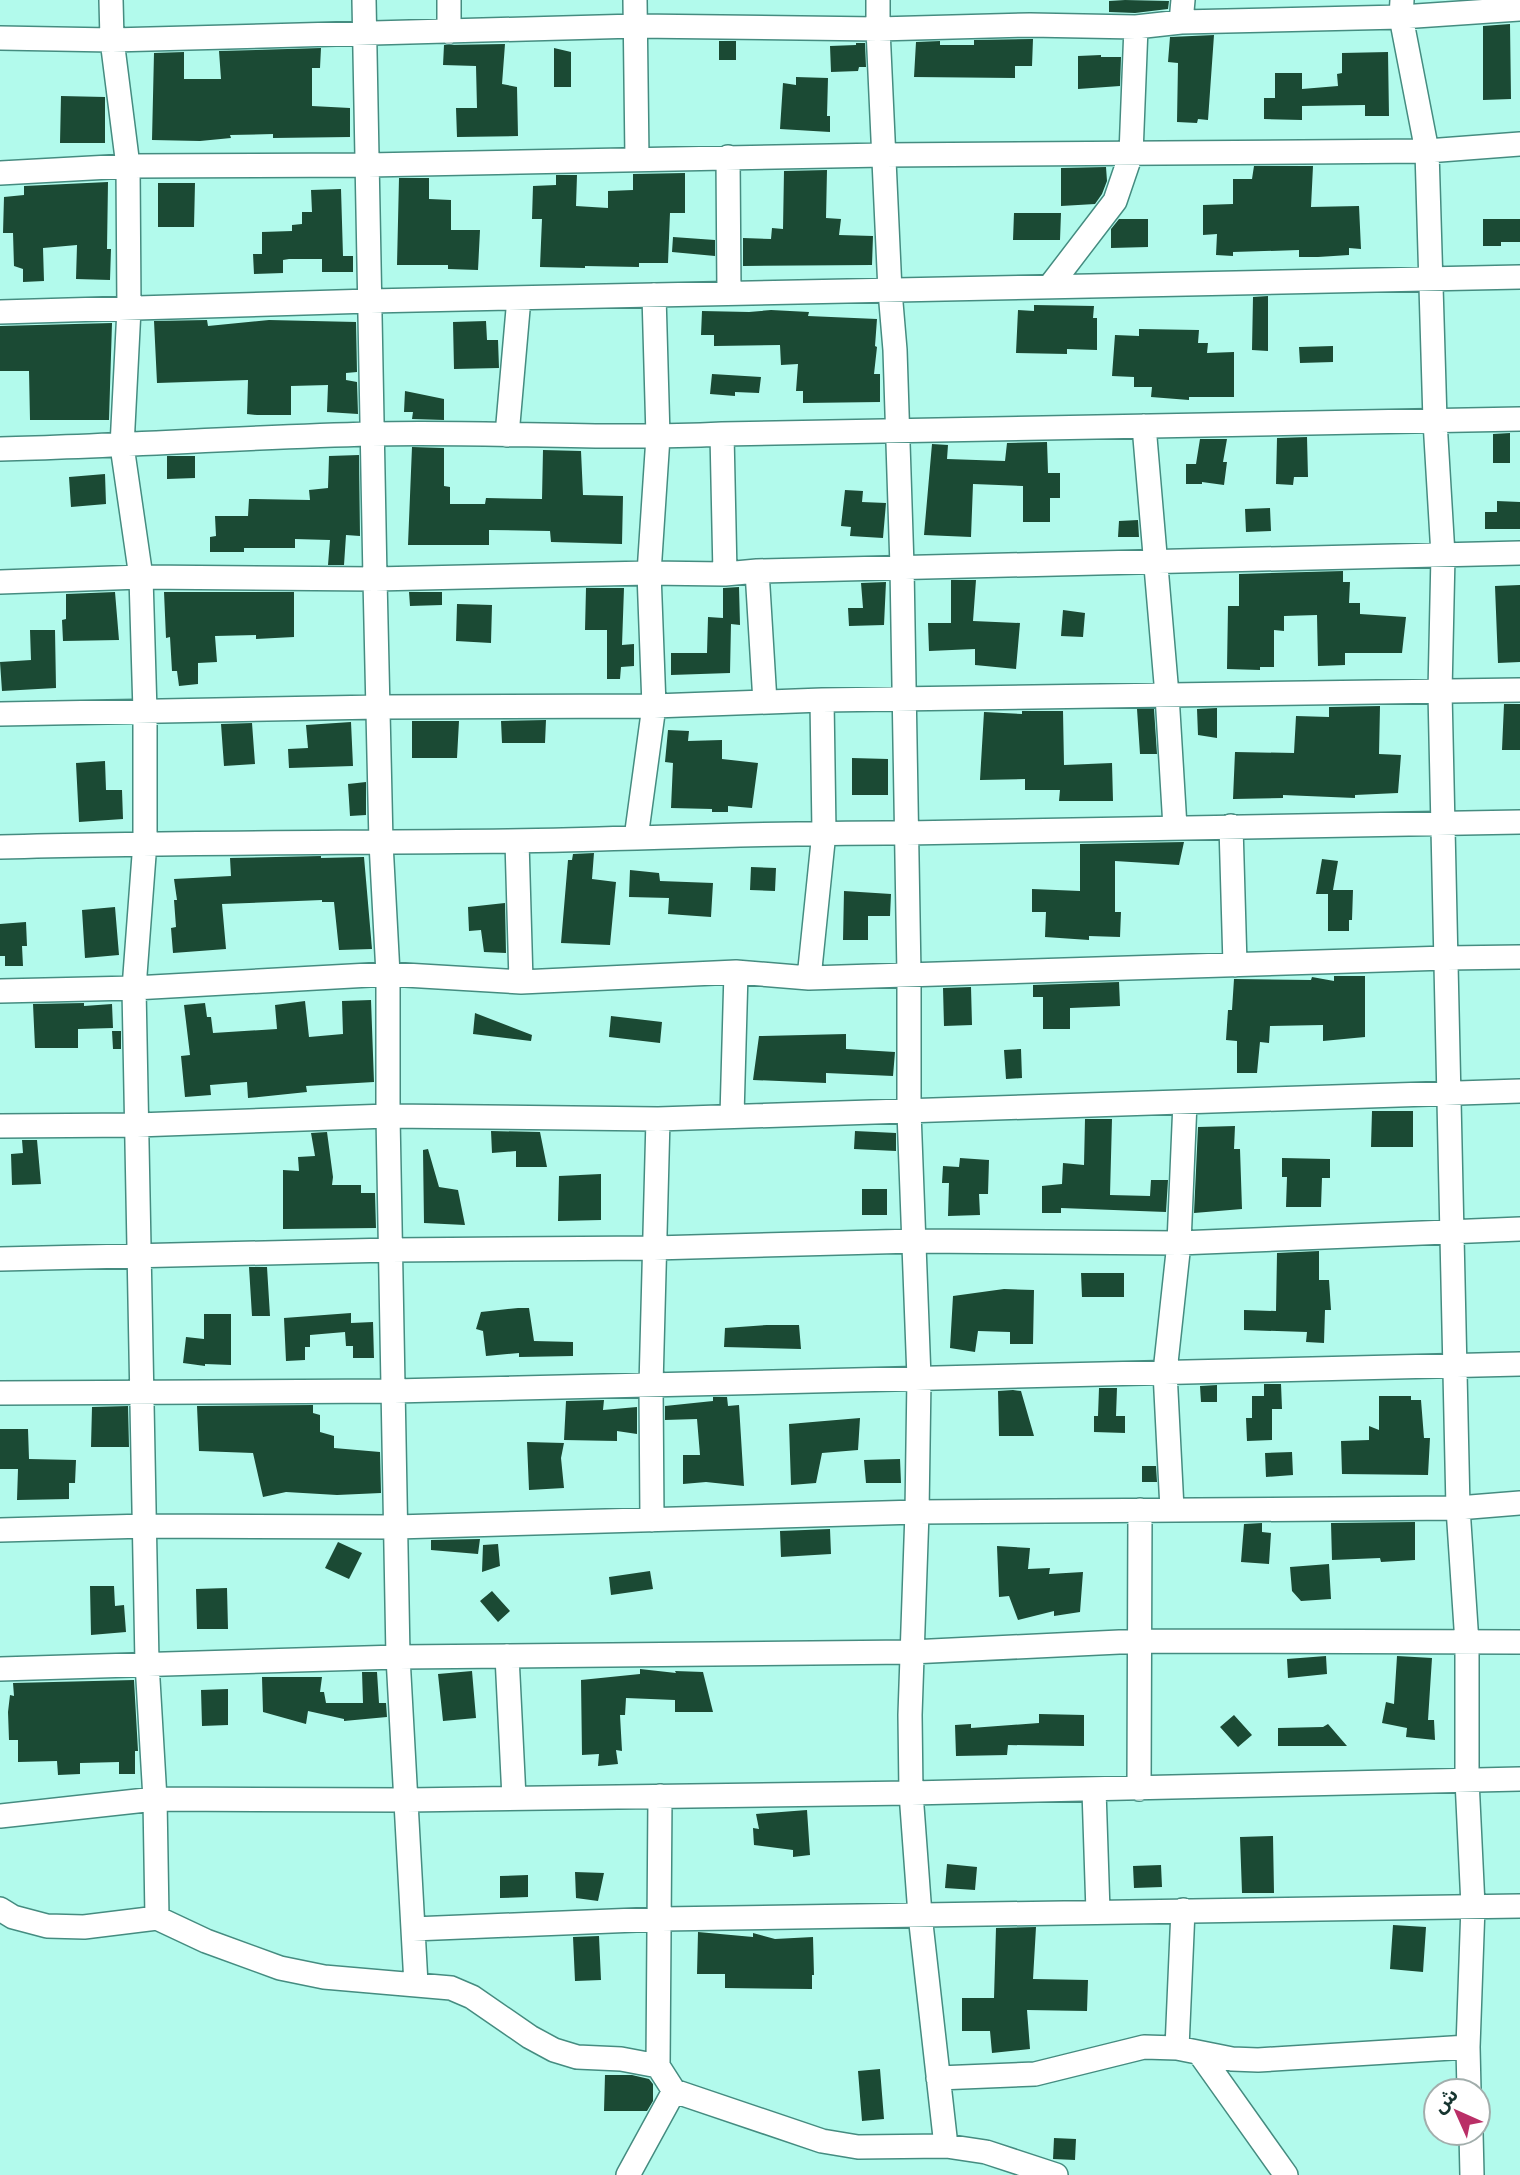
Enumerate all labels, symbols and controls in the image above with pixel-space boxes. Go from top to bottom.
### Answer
north arrow [1422,2077,1492,2147]
text: ش [1428,2083,1463,2118]

